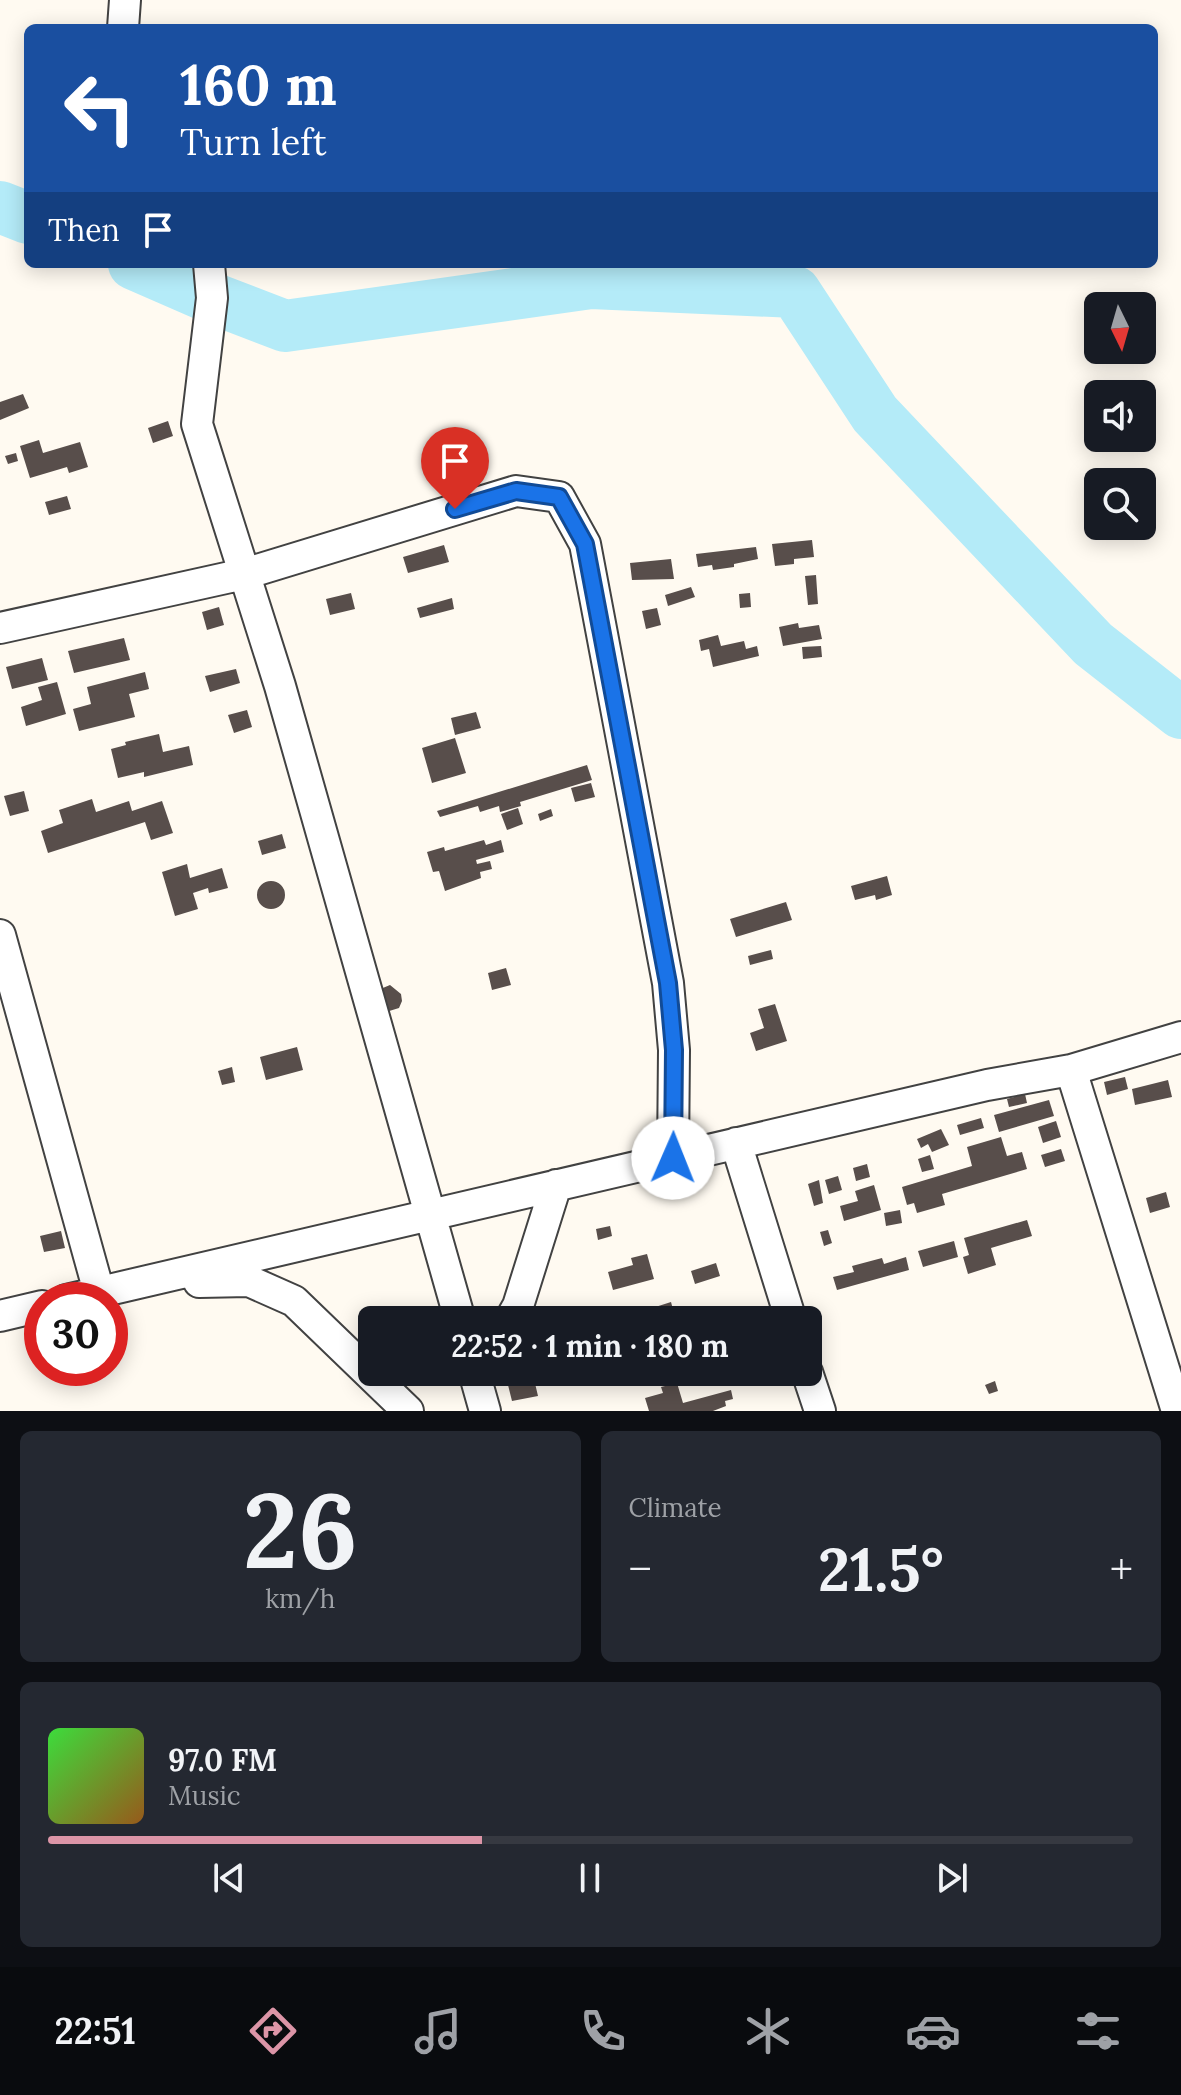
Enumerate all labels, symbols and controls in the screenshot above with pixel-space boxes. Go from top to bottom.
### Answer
text: 160 m [180,49,337,120]
icon: left [48,56,152,160]
text: Turn left [180,119,327,165]
icon: arrive [136,208,180,252]
text: Then [48,211,120,249]
north arrow [1084,292,1156,364]
map controls [1084,292,1156,540]
button: sound [1084,380,1156,452]
pin [421,427,489,509]
icon: arrive [433,439,477,483]
button: search [1084,468,1156,540]
position arrow [631,1116,715,1200]
speed limit sign: 30 [24,1282,128,1386]
text: 22:52 · 1 min · 180 m [451,1327,729,1365]
text: 26 [243,1463,358,1596]
text: Climate [629,1491,722,1524]
text: 21.5° [818,1531,944,1607]
text: − [629,1541,652,1597]
text: + [1110,1541,1133,1597]
text: km/h [265,1582,335,1615]
text: 97.0 FM [168,1741,277,1779]
text: Music [168,1779,241,1812]
icon: previous [207,1856,251,1900]
icon: pause [568,1856,612,1900]
icon: next [930,1856,974,1900]
icon: directions [245,2003,301,2059]
icon: music [410,2003,466,2059]
icon: phone [575,2003,631,2059]
icon: climate [740,2003,796,2059]
icon: car [905,2003,961,2059]
icon: filters [1070,2003,1126,2059]
text: 22:51 [55,2008,136,2054]

